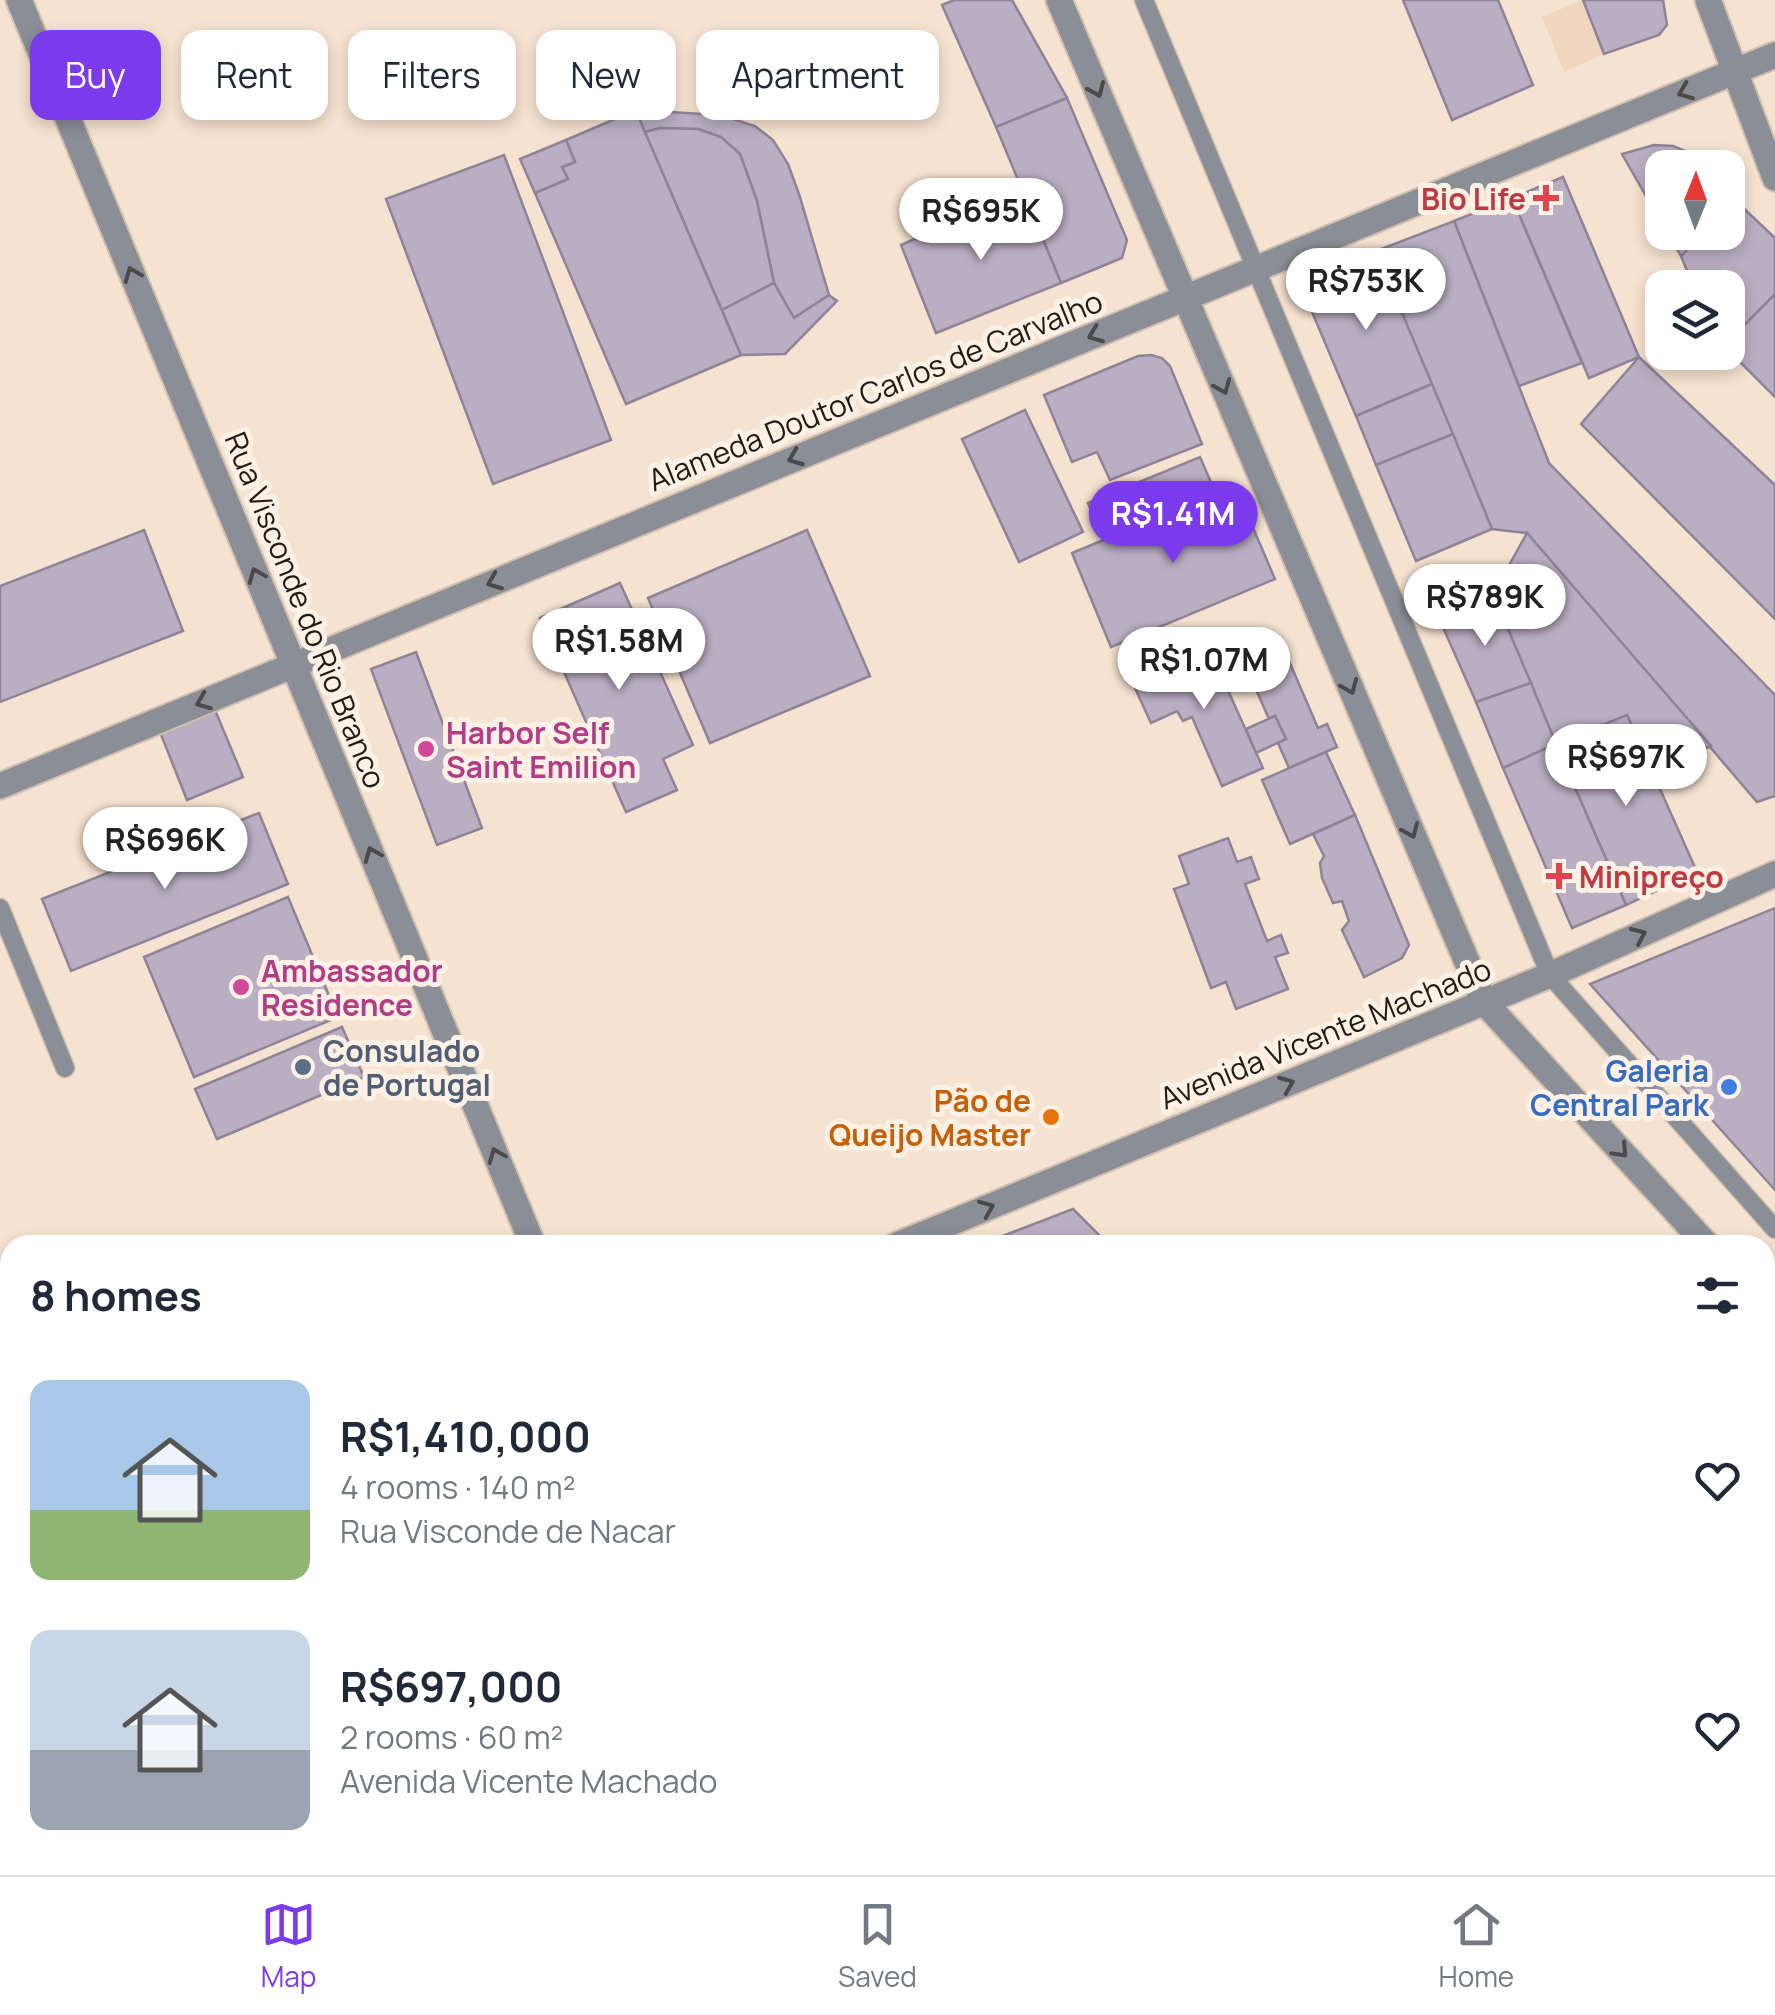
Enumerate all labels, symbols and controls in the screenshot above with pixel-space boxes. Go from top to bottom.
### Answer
chip: Buy [30,30,161,120]
chip: Rent [181,30,328,120]
chip: Filters [348,30,516,120]
chip: New [536,30,676,120]
chip: Apartment [696,30,939,120]
one-way arrow [1085,80,1105,98]
one-way arrow [1677,80,1695,100]
north arrow [1645,150,1745,250]
map controls [1645,150,1745,370]
pin: R$695K [900,178,1062,263]
place label: Bio Life [1421,178,1526,219]
marker: Bio Life [1535,187,1557,209]
text: R$695K [921,188,1041,232]
pin: R$753K [1285,248,1447,333]
text: R$753K [1308,258,1424,302]
one-way arrow [124,267,144,284]
button: layers [1645,270,1745,370]
street label: Alameda Doutor Carlos de Carvalho [642,280,1108,500]
one-way arrow [1087,323,1105,343]
one-way arrow [1211,377,1231,395]
street label: Rua Visconde do Rio Branco [216,426,396,794]
one-way arrow [787,447,804,467]
pin: R$1.41M [1081,481,1265,566]
text: R$1.41M [1111,491,1235,535]
pin: R$789K [1404,564,1566,649]
one-way arrow [248,567,268,585]
one-way arrow [486,571,504,591]
text: R$789K [1426,574,1544,618]
pin: R$1.58M [527,608,711,693]
text: R$1.58M [554,618,684,662]
pin: R$1.07M [1112,627,1296,712]
text: R$1.07M [1139,637,1269,681]
one-way arrow [1338,676,1358,694]
one-way arrow [196,690,214,710]
place label: Harbor Self Saint Emilion [446,712,636,787]
pin: R$697K [1545,724,1707,809]
text: R$697K [1567,734,1685,778]
marker: Harbor Self Saint Emilion [415,738,437,760]
pin: R$696K [84,807,246,892]
text: R$696K [105,817,225,861]
one-way arrow [1399,821,1419,839]
one-way arrow [363,847,383,864]
place label: Minipreço [1579,856,1724,897]
marker: Minipreço [1548,865,1570,887]
one-way arrow [1629,927,1647,947]
street label: Avenida Vicente Machado [1153,948,1497,1118]
place label: Ambassador Residence [261,950,443,1025]
marker: Ambassador Residence [230,976,252,998]
place label: Consulado de Portugal [323,1030,491,1105]
place label: Galeria Central Park [1530,1050,1710,1125]
marker: Consulado de Portugal [292,1056,314,1078]
one-way arrow [1277,1075,1295,1095]
marker: Galeria Central Park [1718,1076,1740,1098]
place label: Pão de Queijo Master [829,1080,1031,1155]
marker: Pão de Queijo Master [1040,1106,1062,1128]
one-way arrow [1609,1139,1627,1158]
one-way arrow [487,1147,507,1165]
one-way arrow [977,1199,995,1219]
text: 8 homes [30,1266,202,1324]
icon: filters [1690,1268,1745,1323]
text: R$1,410,000 [340,1407,591,1465]
icon: home [110,1420,230,1540]
icon: heart [1690,1453,1745,1508]
text: 4 rooms · 140 m² [340,1465,576,1509]
text: Rua Visconde de Nacar [340,1509,676,1553]
text: R$697,000 [340,1657,562,1715]
icon: home [110,1670,230,1790]
icon: heart [1690,1703,1745,1758]
text: 2 rooms · 60 m² [340,1715,563,1759]
text: Avenida Vicente Machado [340,1759,717,1803]
tab: Map [261,1897,316,1995]
tab: Saved [838,1897,917,1995]
tab: Home [1438,1897,1514,1995]

